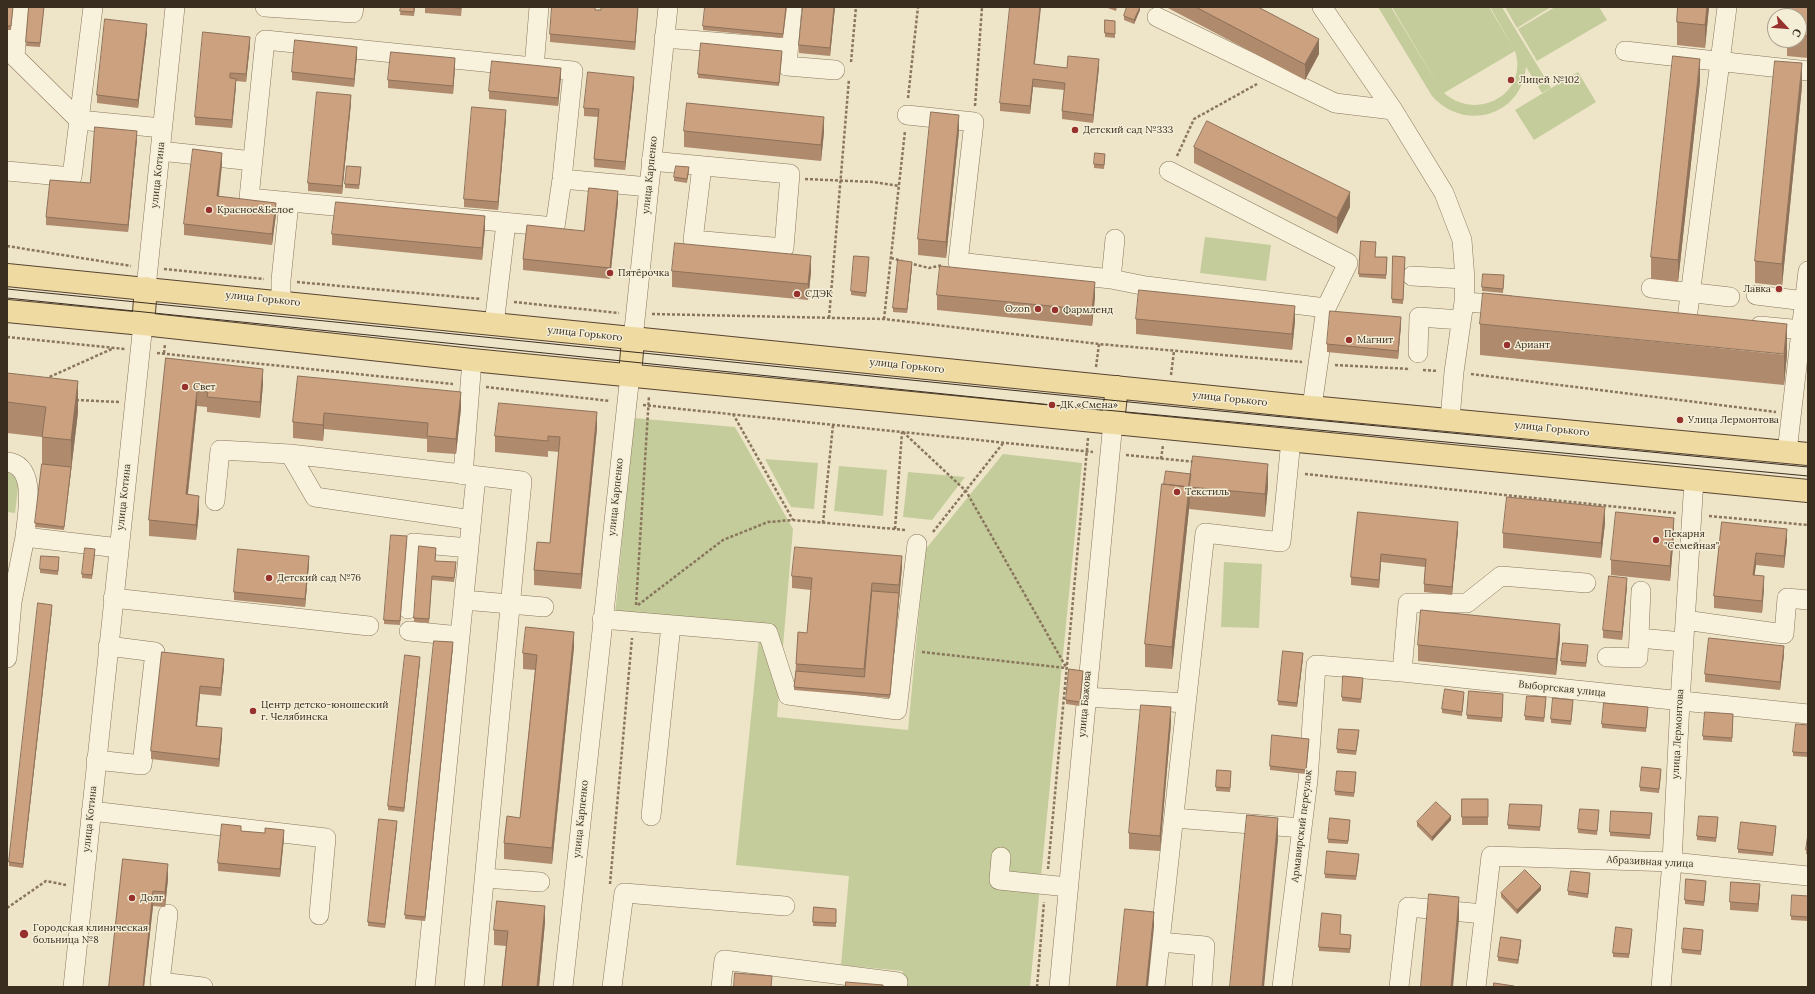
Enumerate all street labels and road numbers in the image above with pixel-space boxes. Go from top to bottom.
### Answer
street label: улица Карпенко [640,135,660,215]
street label: улица Котина [149,141,167,209]
street label: улица Горького [225,289,301,309]
street label: улица Горького [547,324,623,344]
street label: улица Горького [869,356,945,376]
street label: улица Горького [1192,389,1268,409]
street label: улица Горького [1514,419,1590,439]
street label: улица Карпенко [606,457,626,537]
street label: улица Котина [115,463,133,531]
street label: улица Бажова [1076,670,1094,738]
street label: Выборгская улица [1518,678,1606,700]
street label: улица Лермонтова [1670,689,1686,779]
street label: Армавирский переулок [1289,769,1315,883]
street label: улица Карпенко [571,779,591,859]
street label: улица Котина [81,785,99,853]
street label: Абразивная улица [1606,854,1694,870]

